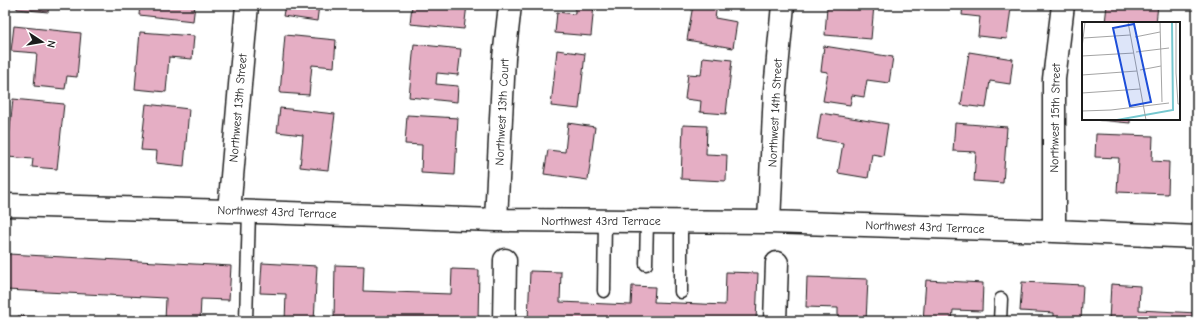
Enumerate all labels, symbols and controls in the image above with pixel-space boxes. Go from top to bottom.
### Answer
north arrow [22,22,62,62]
inset map [1082,22,1180,120]
text: N [44,39,58,49]
street label: Northwest 13th Street [226,53,250,163]
street label: Northwest 13th Court [492,58,512,166]
street label: Northwest 14th Street [765,58,785,168]
street label: Northwest 15th Street [1047,63,1063,173]
street label: Northwest 43rd Terrace [217,203,337,221]
street label: Northwest 43rd Terrace [541,214,661,228]
street label: Northwest 43rd Terrace [865,218,985,236]

